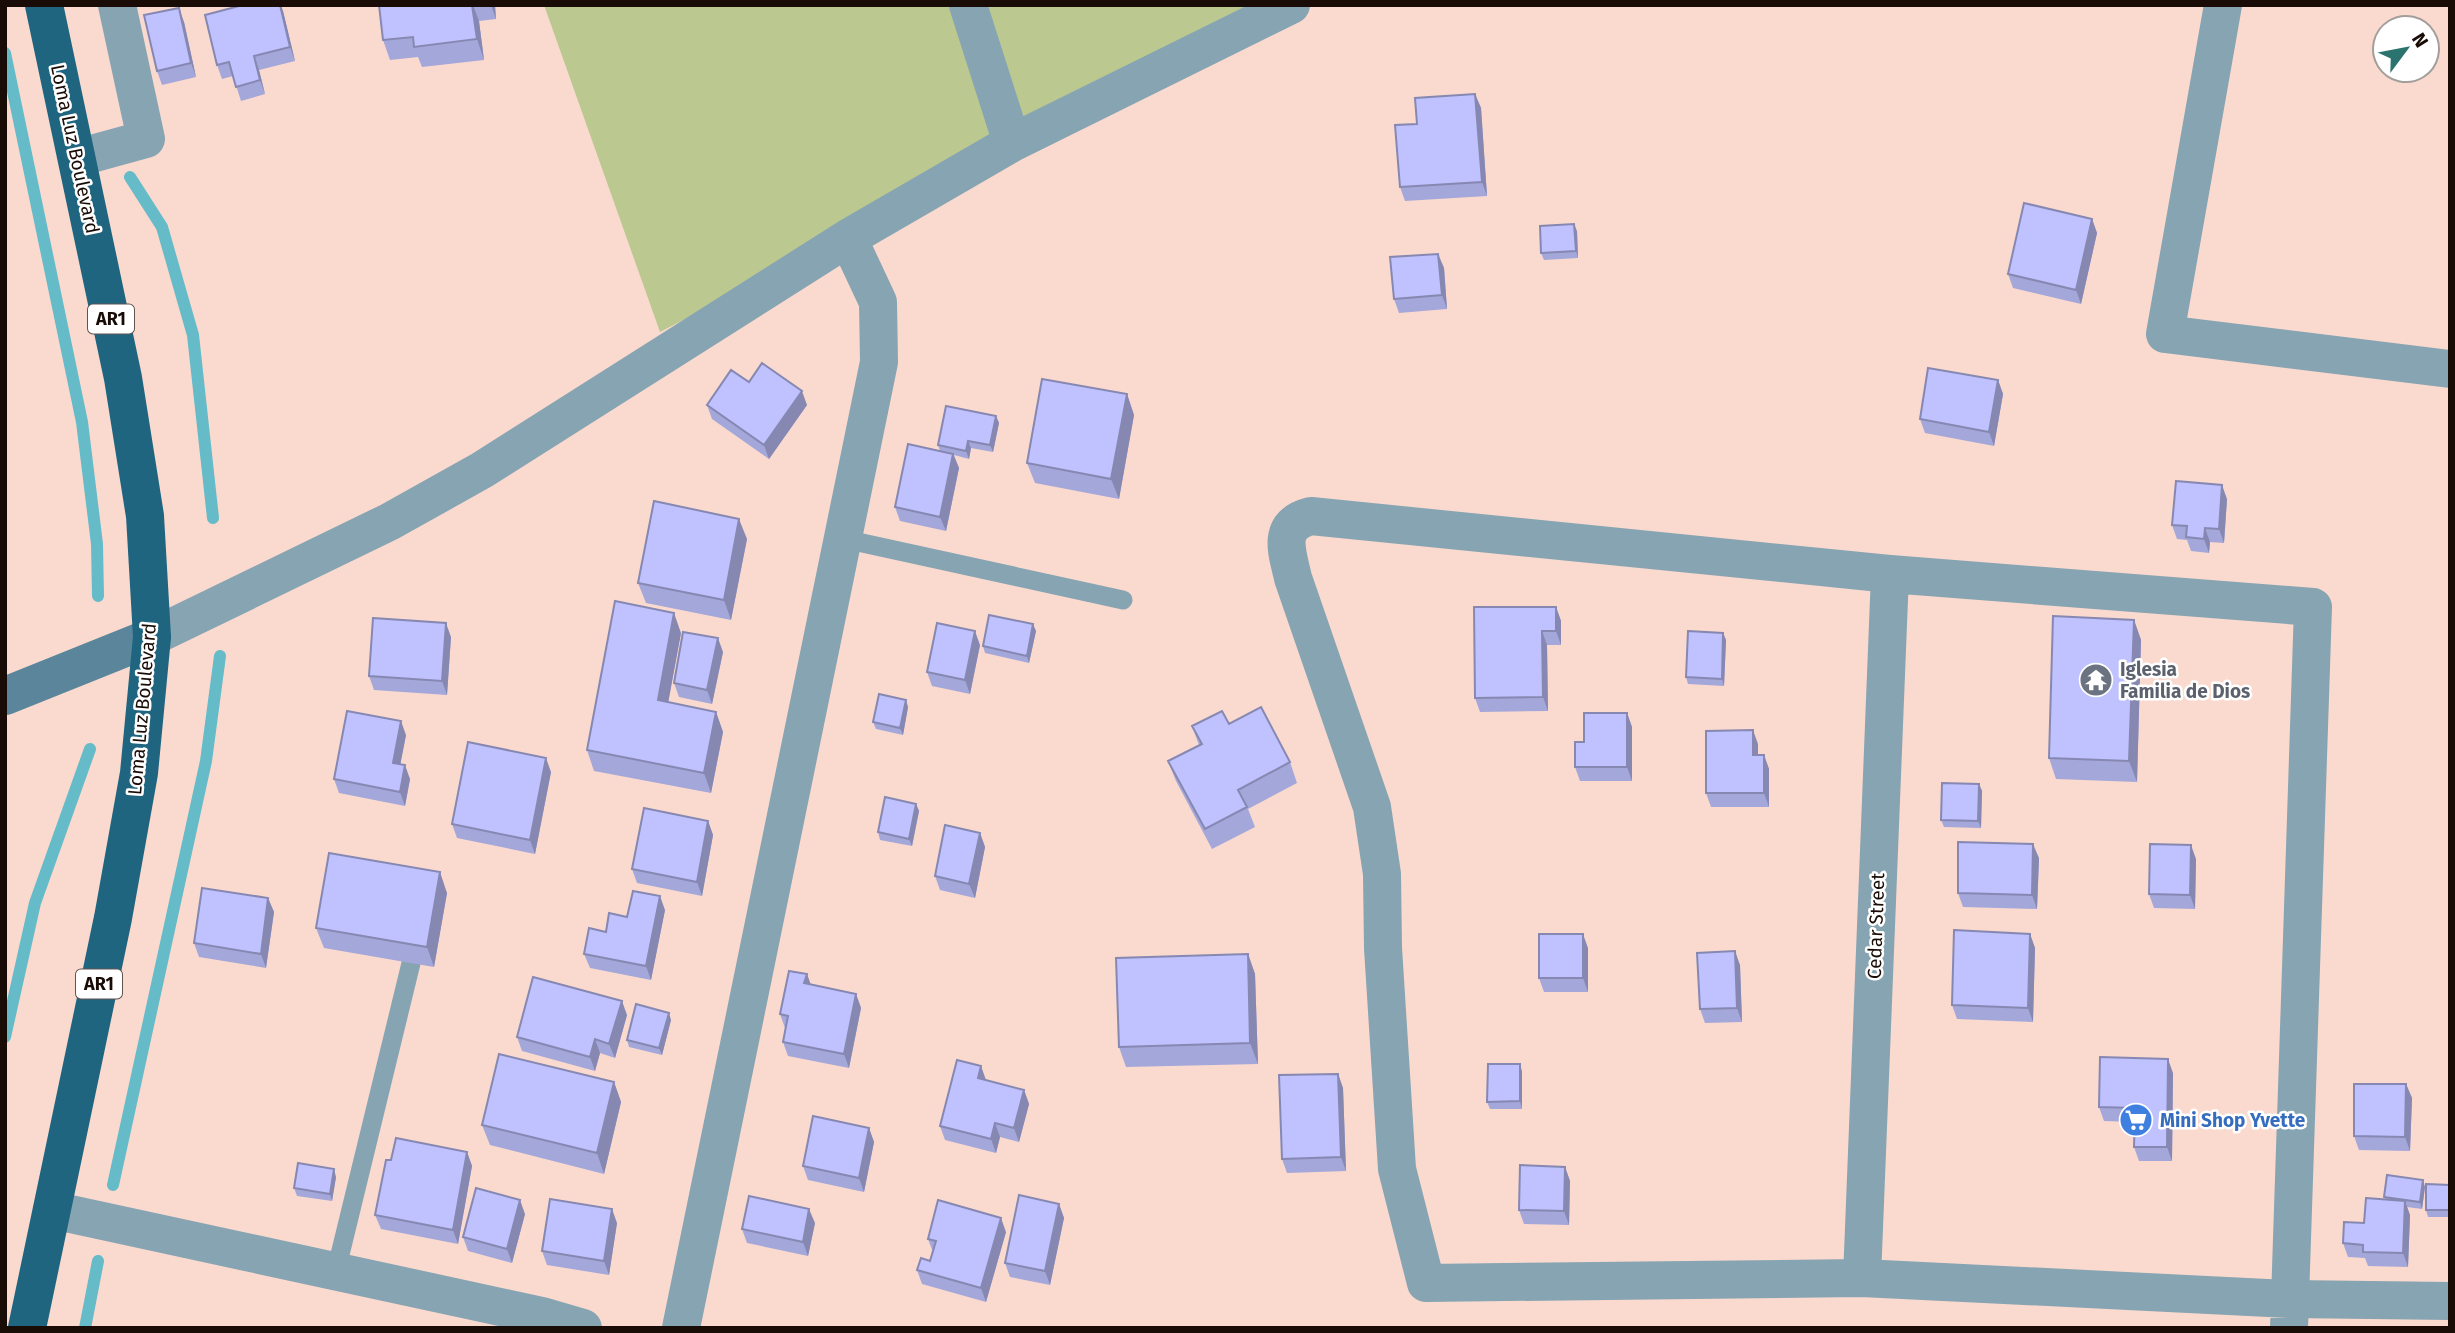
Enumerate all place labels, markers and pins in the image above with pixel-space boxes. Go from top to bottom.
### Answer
place label: Iglesia Familia de Dios [2120,658,2250,703]
temple icon: Iglesia Familia de Dios [2077,661,2115,699]
supermarket icon: Mini Shop Yvette [2117,1101,2155,1139]
place label: Mini Shop Yvette [2160,1109,2305,1132]

